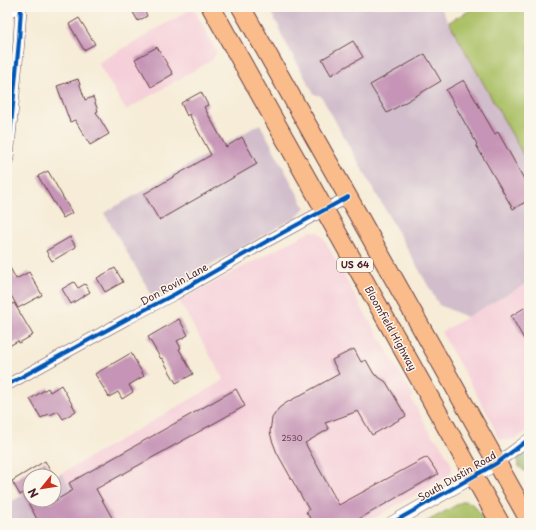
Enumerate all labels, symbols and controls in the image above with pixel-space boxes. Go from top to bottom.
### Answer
road number: US 64 [337,258,373,272]
street label: Don Rovin Lane [137,259,211,308]
street label: Bloomfield Highway [361,283,421,373]
house number: 2530 [281,432,303,444]
street label: South Dustin Road [415,447,499,504]
north arrow [22,468,62,508]
text: N [23,485,42,501]

